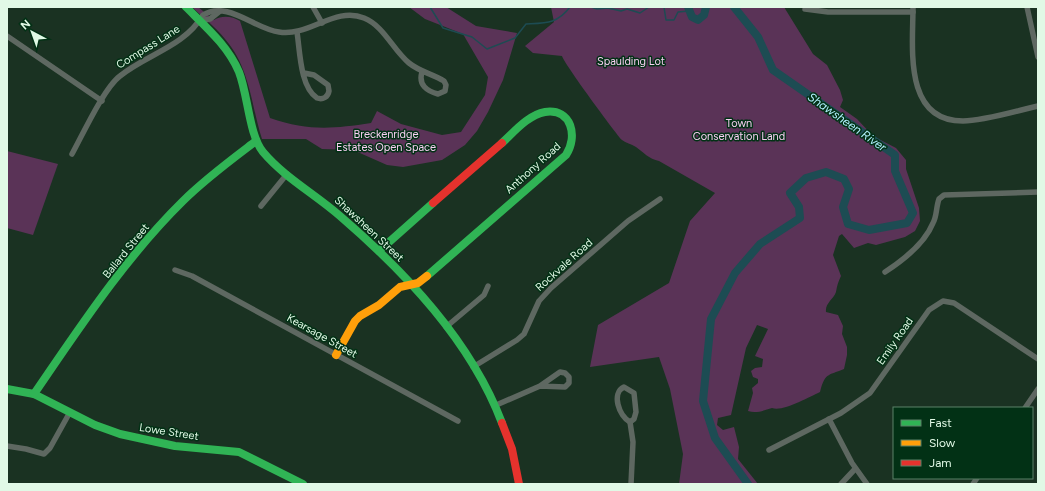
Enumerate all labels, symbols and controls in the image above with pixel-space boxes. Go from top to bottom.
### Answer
north arrow [12,12,52,52]
text: N [18,17,33,33]
street label: Compass Lane [114,22,182,72]
park label: Spaulding Lot [597,55,665,68]
water label: Shawsheen River [805,90,890,155]
park label: Town Conservation Land [693,117,785,143]
park label: Breckenridge Estates Open Space [336,128,436,154]
street label: Anthony Road [503,140,563,196]
street label: Shawsheen Street [332,194,406,264]
street label: Ballard Street [100,221,152,281]
street label: Rockvale Road [533,236,595,294]
street label: Kearsage Street [284,311,360,361]
street label: Emily Road [874,315,916,367]
legend [893,407,1033,479]
text: Fast [929,416,952,430]
street label: Lowe Street [138,421,200,443]
text: Slow [929,436,956,450]
text: Jam [929,456,952,470]

